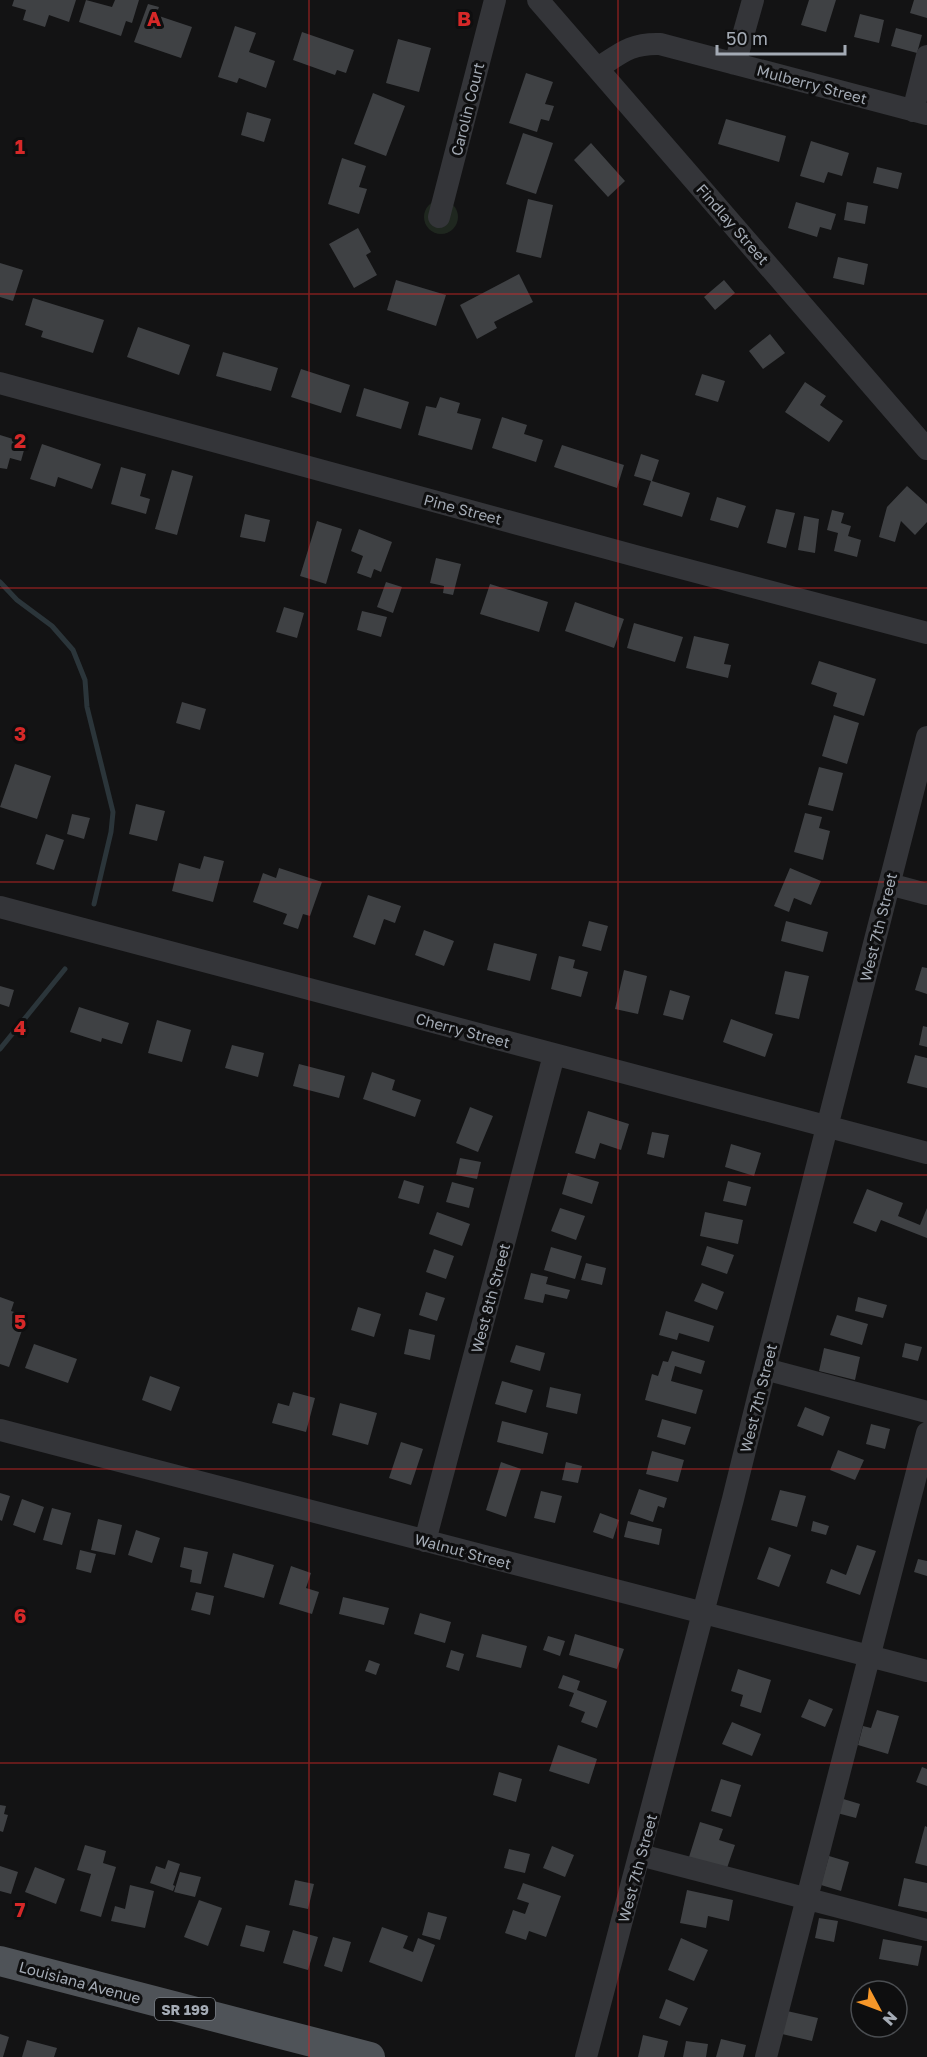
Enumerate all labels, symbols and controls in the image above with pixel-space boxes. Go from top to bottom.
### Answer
text: A [147,6,161,30]
text: B [457,6,471,30]
scale bar [717,18,844,56]
text: 50 m [726,27,768,49]
street label: Carolin Court [447,60,487,158]
street label: Mulberry Street [755,61,869,107]
text: 1 [15,134,25,158]
street label: Findlay Street [693,180,773,268]
text: 2 [14,428,26,452]
street label: Pine Street [422,490,504,528]
text: 3 [14,721,26,745]
street label: West 7th Street [856,871,900,983]
street label: Cherry Street [414,1009,512,1051]
text: 4 [14,1015,26,1039]
street label: West 8th Street [467,1241,513,1355]
text: 5 [14,1309,26,1333]
street label: West 7th Street [736,1342,780,1454]
street label: Walnut Street [413,1529,513,1573]
text: 6 [14,1603,26,1627]
street label: West 7th Street [614,1812,660,1924]
text: 7 [15,1897,26,1921]
street label: Louisiana Avenue [17,1957,143,2007]
north arrow [849,1979,909,2039]
road number: SR 199 [155,1998,215,2020]
text: N [879,2008,902,2030]

